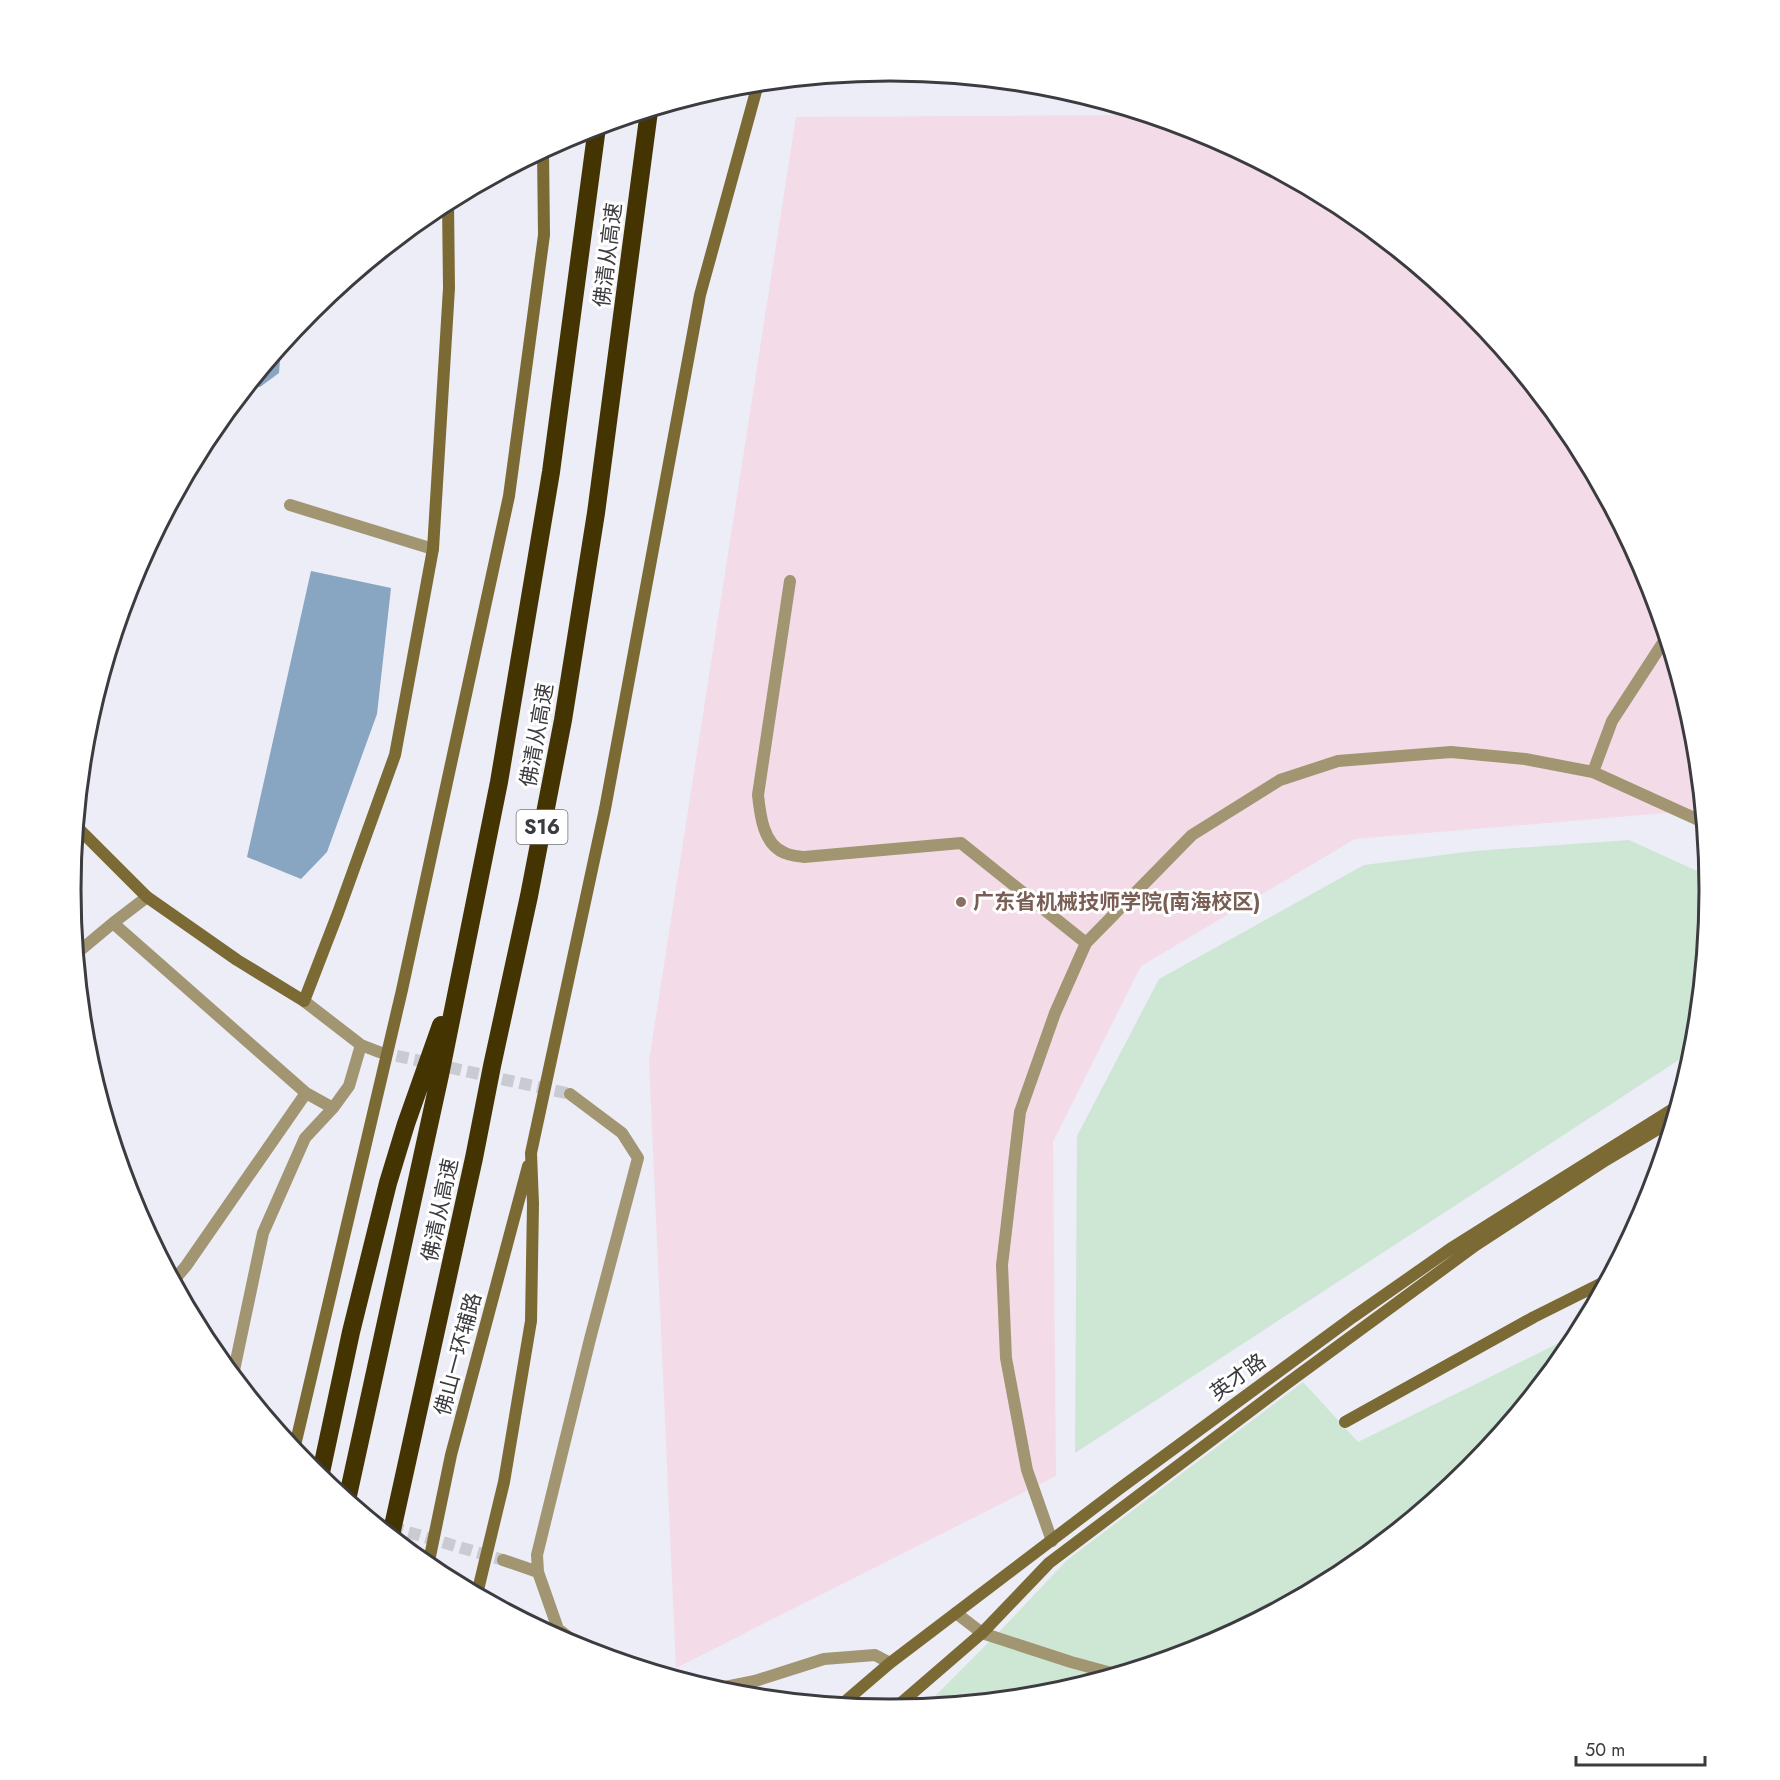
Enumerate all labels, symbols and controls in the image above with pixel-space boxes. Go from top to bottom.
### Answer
street label: 佛清从高速 [587,201,629,309]
street label: 佛清从高速 [513,681,561,789]
road number: S16 [516,810,568,844]
place label: 广东省机械技师学院(南海校区) [973,887,1260,917]
marker: 广东省机械技师学院(南海校区) [954,895,968,909]
street label: 佛清从高速 [414,1156,466,1264]
street label: 佛山一环辅路 [427,1289,489,1419]
street label: 英才路 [1204,1346,1272,1408]
scale bar [1576,1729,1705,1767]
text: 50 m [1585,1737,1625,1763]

